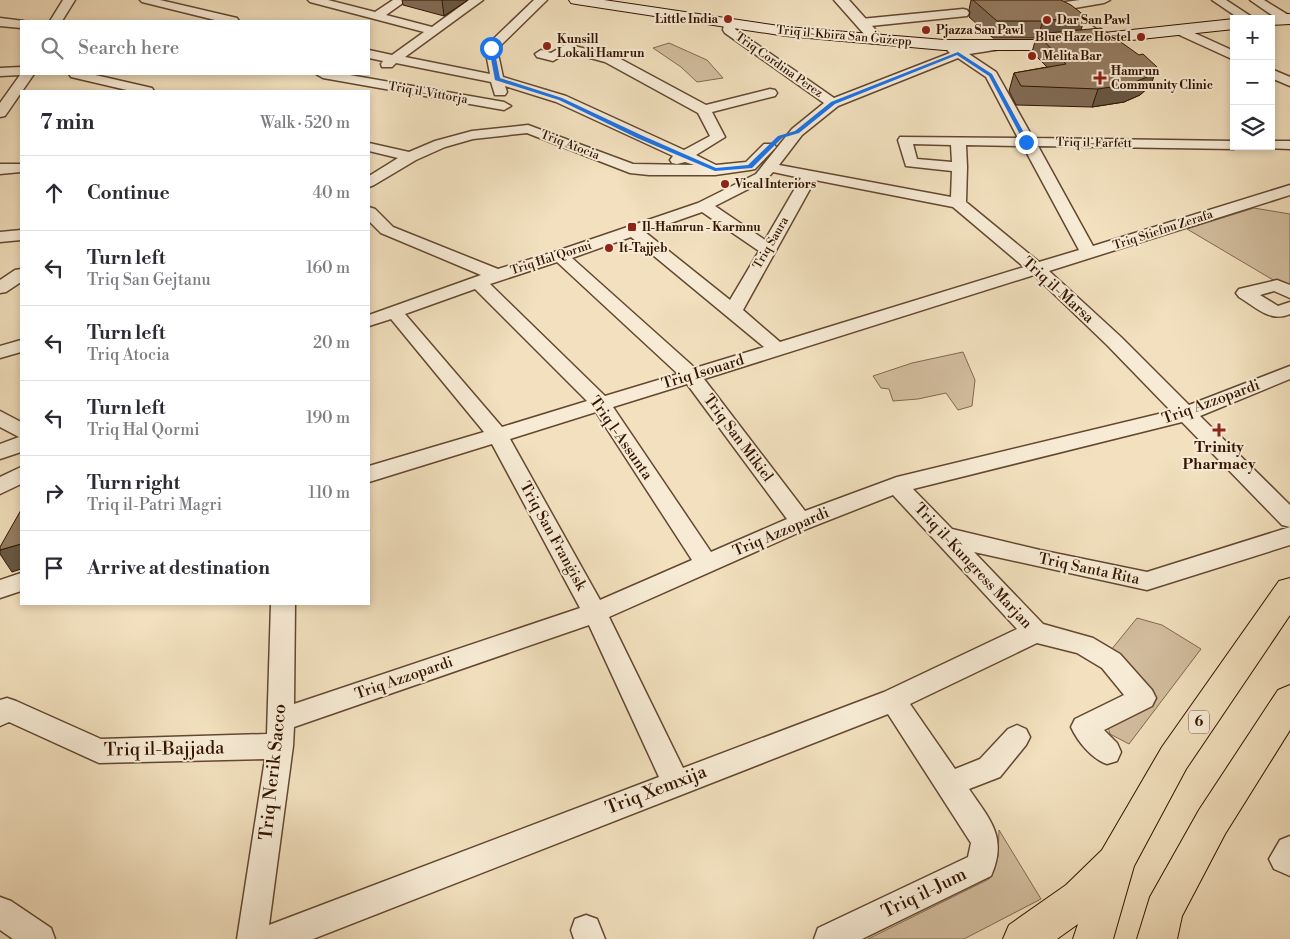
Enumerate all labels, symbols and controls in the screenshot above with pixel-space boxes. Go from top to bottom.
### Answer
place label: Little India [655,12,718,27]
marker: Little India [722,13,734,25]
place label: Dar San Pawl [1057,13,1130,28]
marker: Dar San Pawl [1041,14,1053,26]
map controls [1230,15,1275,150]
button: + [1230,15,1275,60]
search box [20,20,370,75]
street label: Triq il-Kbira San Ġużepp [776,21,913,49]
place label: Pjazza San Pawl [936,23,1024,38]
marker: Pjazza San Pawl [920,24,932,36]
street label: Triq Cordina Perez [732,29,826,101]
place label: Blue Haze Hostel [1035,30,1131,45]
marker: Blue Haze Hostel [1135,31,1147,43]
place label: Kunsill Lokali Hamrun [557,32,645,61]
icon: search [38,34,66,62]
text: Search here [78,36,179,60]
route start [480,37,503,60]
marker: Kunsill Lokali Hamrun [541,40,553,52]
place label: Melita Bar [1042,49,1102,64]
marker: Melita Bar [1026,50,1038,62]
button: − [1230,60,1275,105]
place label: Ħamrun Community Clinic [1111,64,1213,93]
marker: Ħamrun Community Clinic [1093,71,1107,85]
street label: Triq il-Vittorja [387,79,470,108]
button: layers [1230,105,1275,150]
text: 7 min [40,110,94,136]
text: Walk · 520 m [260,113,350,133]
street label: Triq Atocia [538,127,602,163]
route end [1015,131,1038,154]
street label: Triq il-Farfett [1056,135,1133,151]
place label: Vical Interiors [734,177,816,192]
marker: Vical Interiors [719,178,731,190]
icon: ahead [40,179,68,207]
text: Continue [87,181,170,205]
text: 40 m [313,183,350,203]
street label: Triq Stiefnu Zerafa [1111,206,1216,253]
street label: Triq Saura [750,213,792,272]
place label: Il-Ħamrun - Karmnu [642,220,761,235]
marker: Il-Ħamrun - Karmnu [626,221,638,233]
street label: Triq Ħal Qormi [509,238,594,278]
place label: It-Tajjeb [619,241,668,256]
marker: It-Tajjeb [603,242,615,254]
text: Turn left [87,246,166,270]
street label: Triq il-Marsa [1018,253,1098,328]
icon: left [40,254,68,282]
text: 160 m [306,258,350,278]
text: Triq San Gejtanu [87,270,211,290]
text: Turn left [87,321,166,345]
icon: left [40,329,68,357]
text: 20 m [313,333,350,353]
text: Triq Atocia [87,345,170,365]
street label: Triq Isouard [660,350,747,394]
street label: Triq Azzopardi [1160,376,1263,428]
street label: Triq San Mikiel [699,390,777,486]
street label: Triq l-Assunta [585,393,657,484]
text: Turn left [87,396,166,420]
icon: left [40,404,68,432]
text: 190 m [306,408,350,428]
text: Triq Ħal Qormi [87,420,200,440]
marker: Trinity Pharmacy [1213,424,1225,436]
place label: Trinity Pharmacy [1183,438,1256,474]
text: Turn right [87,471,180,495]
street label: Triq San Franġisk [515,478,591,595]
icon: right [40,479,68,507]
text: 110 m [308,483,350,503]
text: Triq il-Patri Magri [87,495,222,515]
street label: Triq il-Kungress Marjan [910,499,1036,633]
street label: Triq Azzopardi [730,503,832,561]
street label: Triq Santa Rita [1037,549,1142,589]
icon: arrive [40,554,68,582]
text: Arrive at destination [87,556,270,580]
street label: Triq Azzopardi [352,652,456,704]
street label: Triq Nerik Sacco [254,703,292,841]
road number: 6 [1189,710,1209,734]
street label: Triq il-Bajjada [104,736,225,762]
street label: Triq Xemxija [602,760,711,820]
street label: Triq il-Jum [878,862,970,923]

